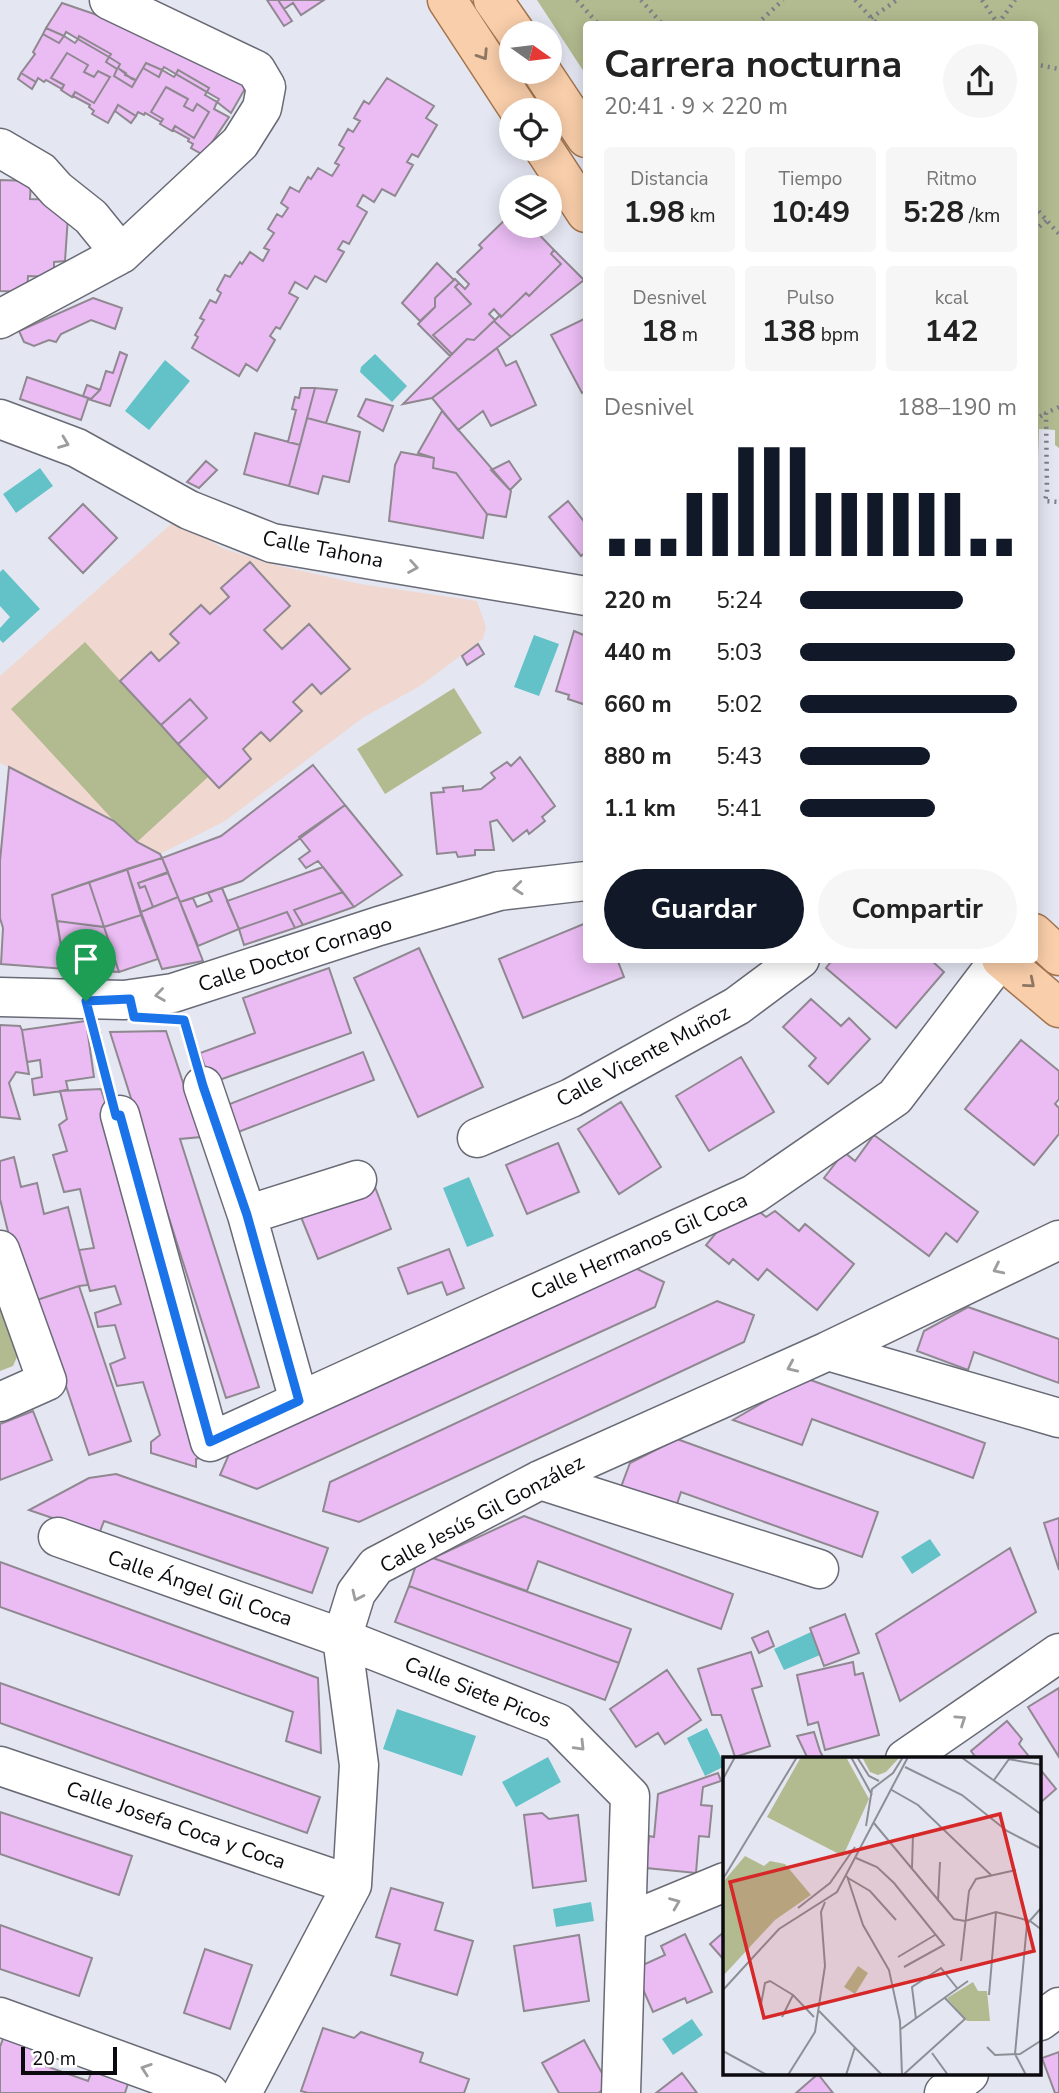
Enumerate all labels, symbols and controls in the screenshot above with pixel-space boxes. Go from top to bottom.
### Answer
north arrow [499,21,562,84]
map controls [499,21,562,238]
text: Carrera nocturna [604,39,902,90]
button: share [943,44,1017,118]
one-way arrow [474,47,487,60]
text: 20:41 · 9 × 220 m [604,91,788,122]
button: locate [499,98,562,161]
text: Distancia [630,166,709,192]
text: Tiempo [779,166,842,192]
text: Ritmo [926,166,977,192]
button: layers [499,175,562,238]
text: 1.98 [623,192,685,233]
text: 10:49 [771,192,850,233]
text: 5:28 [903,192,964,233]
text: km [685,203,716,229]
text: /km [964,203,1000,229]
text: Desnivel [633,285,706,311]
text: Pulso [787,285,834,311]
text: kcal [935,285,968,311]
text: 18 [641,311,677,352]
text: 138 [762,311,816,352]
text: 142 [925,311,979,352]
text: m [677,322,698,348]
text: bpm [816,322,859,348]
text: Desnivel [604,392,694,423]
text: 188–190 m [897,392,1017,423]
one-way arrow [57,435,69,449]
street label: Calle Tahona [260,524,386,574]
one-way arrow [407,559,419,574]
text: 220 m [604,585,672,616]
text: 5:24 [716,585,763,616]
text: 440 m [604,637,672,668]
text: 5:03 [716,637,763,668]
text: 660 m [604,689,672,720]
text: 5:02 [716,689,763,720]
text: 880 m [604,741,672,772]
text: 5:43 [716,741,763,772]
text: 1.1 km [604,793,676,824]
text: 5:41 [716,793,763,824]
button: Guardar [604,869,804,949]
button: Compartir [818,869,1017,949]
one-way arrow [513,881,524,896]
street label: Calle Doctor Cornago [194,909,396,999]
pin [56,929,116,1001]
icon: arrive [67,940,105,978]
one-way arrow [1022,975,1035,987]
one-way arrow [154,987,166,1002]
street label: Calle Vicente Muñoz [551,998,735,1114]
street label: Calle Hermanos Gil Coca [526,1186,752,1306]
one-way arrow [992,1261,1005,1275]
one-way arrow [787,1359,799,1373]
street label: Calle Jesús Gil González [375,1448,589,1580]
street label: Calle Ángel Gil Coca [104,1543,296,1633]
one-way arrow [352,1588,365,1601]
street label: Calle Siete Picos [400,1650,556,1734]
one-way arrow [953,1716,966,1728]
one-way arrow [572,1737,585,1750]
inset map [723,1757,1042,2076]
street label: Calle Josefa Coca y Coca [63,1774,289,1876]
one-way arrow [669,1897,681,1911]
scale bar [21,2044,117,2076]
text: 20 m [32,2046,76,2072]
one-way arrow [140,2063,152,2077]

